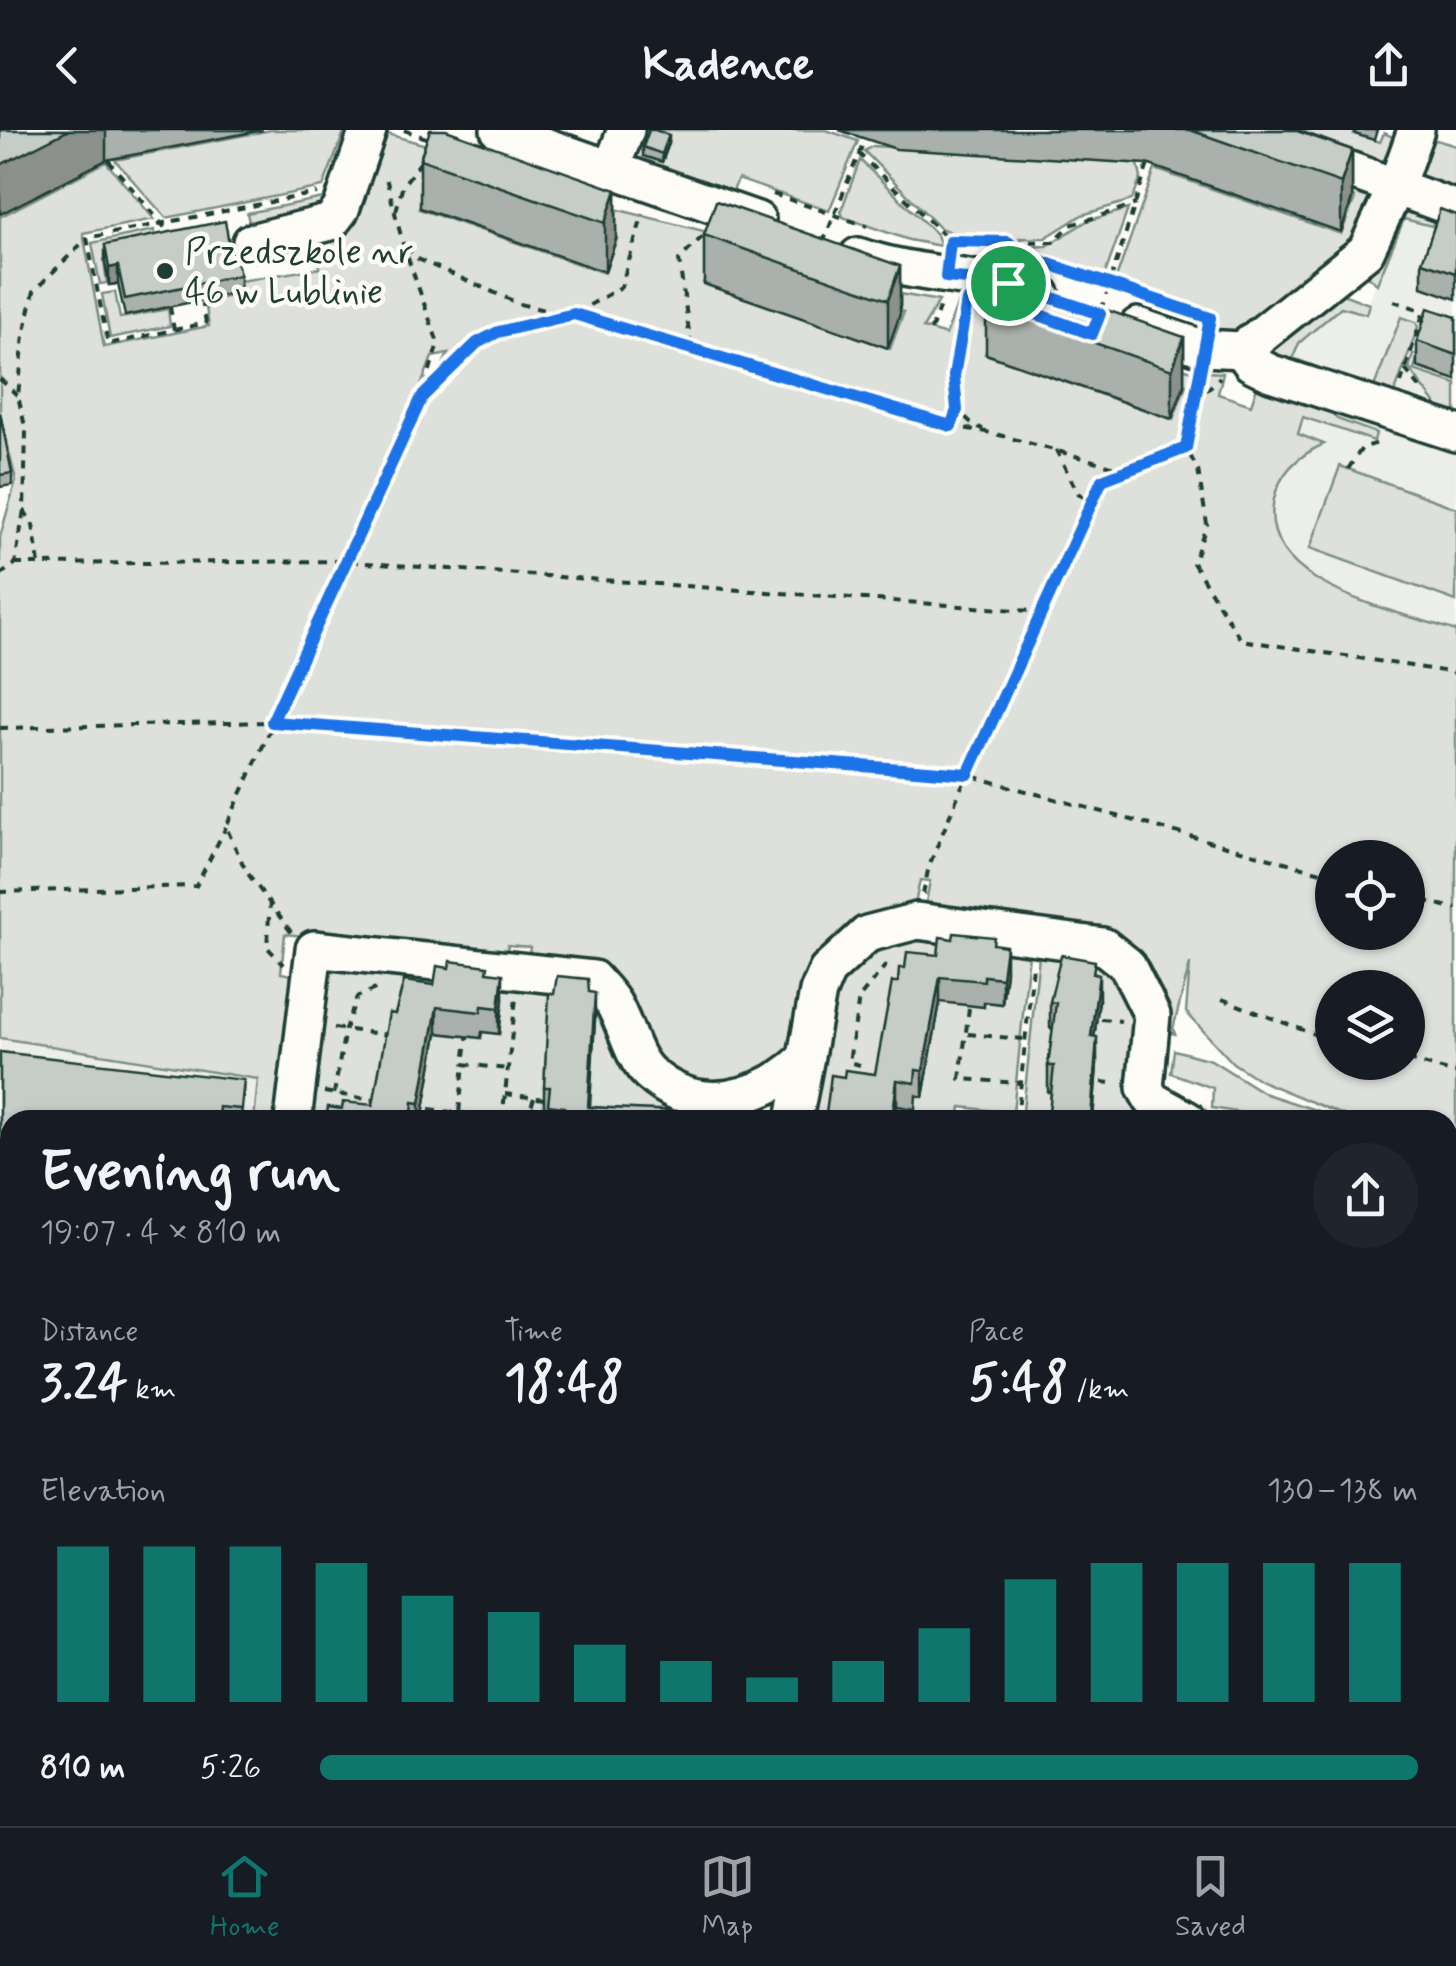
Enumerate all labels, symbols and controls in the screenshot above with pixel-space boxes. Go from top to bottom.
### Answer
text: Kadence [642,36,814,95]
icon: back [40,38,95,93]
icon: share [1361,38,1416,93]
place label: Przedszkole nr 46 w Lublinie [185,230,414,316]
pin [966,241,1051,326]
icon: arrive [981,256,1036,311]
marker: Przedszkole nr 46 w Lublinie [154,260,176,282]
map controls [1315,840,1425,1080]
button: locate [1315,840,1425,950]
button: layers [1315,970,1425,1080]
text: Evening run [40,1138,340,1210]
button: share [1313,1143,1418,1248]
text: 19:07 · 4 × 810 m [40,1212,281,1254]
text: Distance [40,1314,138,1351]
text: Time [504,1314,563,1351]
text: Pace [969,1314,1024,1351]
text: 3.24 [40,1351,128,1417]
text: 18:48 [504,1351,624,1417]
text: 5:48 [969,1351,1069,1417]
text: km [128,1372,176,1409]
text: /km [1069,1372,1129,1409]
text: Elevation [40,1470,166,1512]
text: 130–138 m [1267,1470,1418,1512]
text: 810 m [40,1747,125,1789]
text: 5:26 [200,1747,261,1789]
tab: Home [210,1849,280,1946]
tab: Map [700,1849,755,1946]
tab: Saved [1175,1849,1246,1946]

